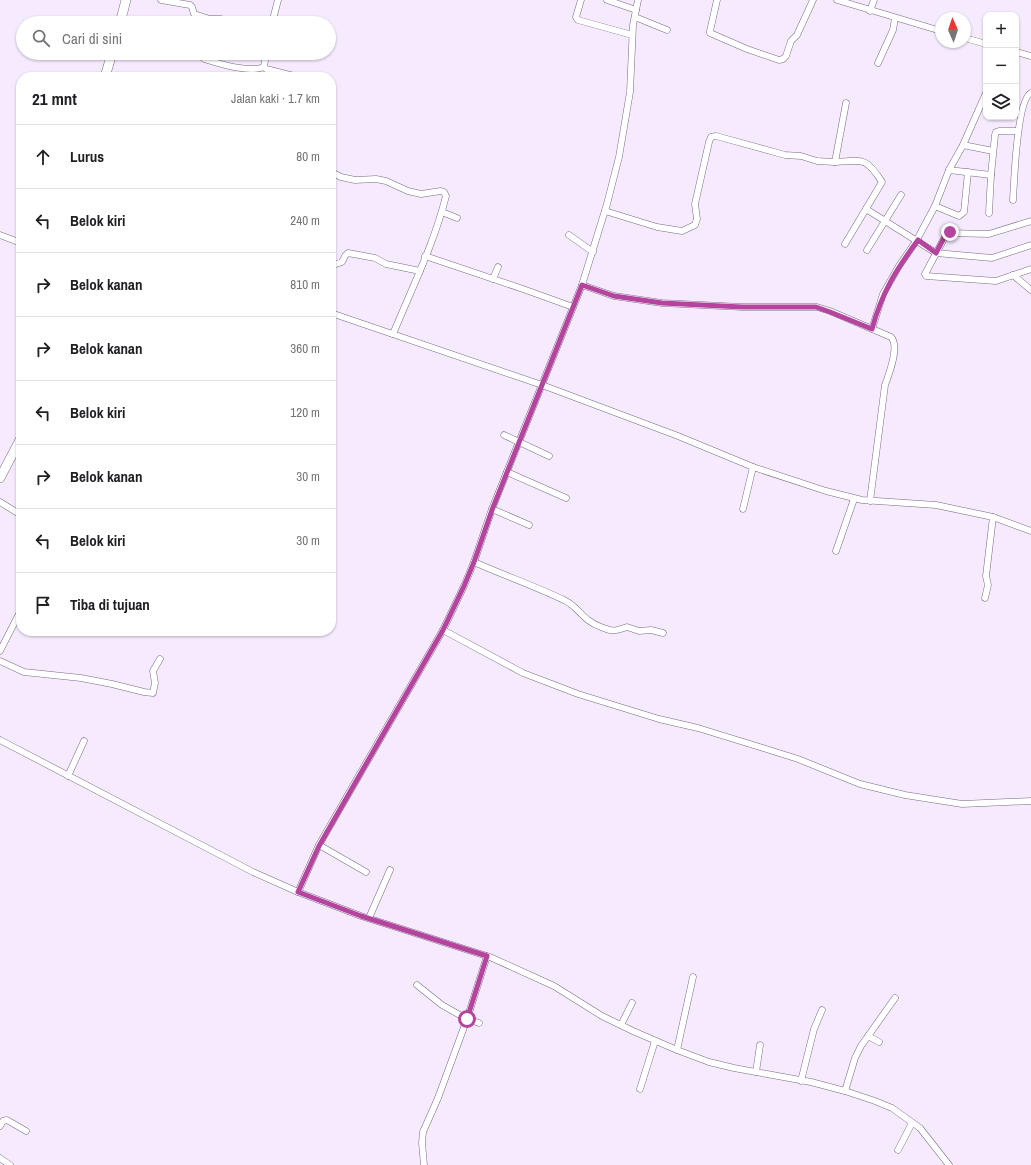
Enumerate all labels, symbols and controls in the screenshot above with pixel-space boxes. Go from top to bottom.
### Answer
north arrow [935,12,971,48]
map controls [983,12,1019,120]
button: + [983,12,1019,48]
search box [16,16,336,60]
icon: search [30,27,52,49]
text: Cari di sini [62,28,122,49]
button: − [983,48,1019,84]
button: layers [983,84,1019,120]
text: 21 mnt [32,87,77,110]
text: Jalan kaki · 1.7 km [231,90,320,107]
icon: ahead [32,146,54,168]
text: Lurus [70,146,104,167]
text: 80 m [296,148,320,165]
icon: left [32,210,54,232]
text: Belok kiri [70,210,125,231]
text: 240 m [290,212,320,229]
route end [941,223,959,241]
icon: right [32,274,54,296]
text: Belok kanan [70,274,142,295]
text: 810 m [290,276,320,293]
icon: right [32,338,54,360]
text: Belok kanan [70,338,142,359]
text: 360 m [290,340,320,357]
icon: left [32,402,54,424]
text: Belok kiri [70,402,125,423]
text: 120 m [290,404,320,421]
icon: right [32,466,54,488]
text: Belok kanan [70,466,142,487]
text: 30 m [296,468,320,485]
icon: left [32,530,54,552]
text: Belok kiri [70,530,125,551]
text: 30 m [296,532,320,549]
icon: arrive [32,594,54,616]
text: Tiba di tujuan [70,594,150,615]
route start [458,1010,476,1028]

